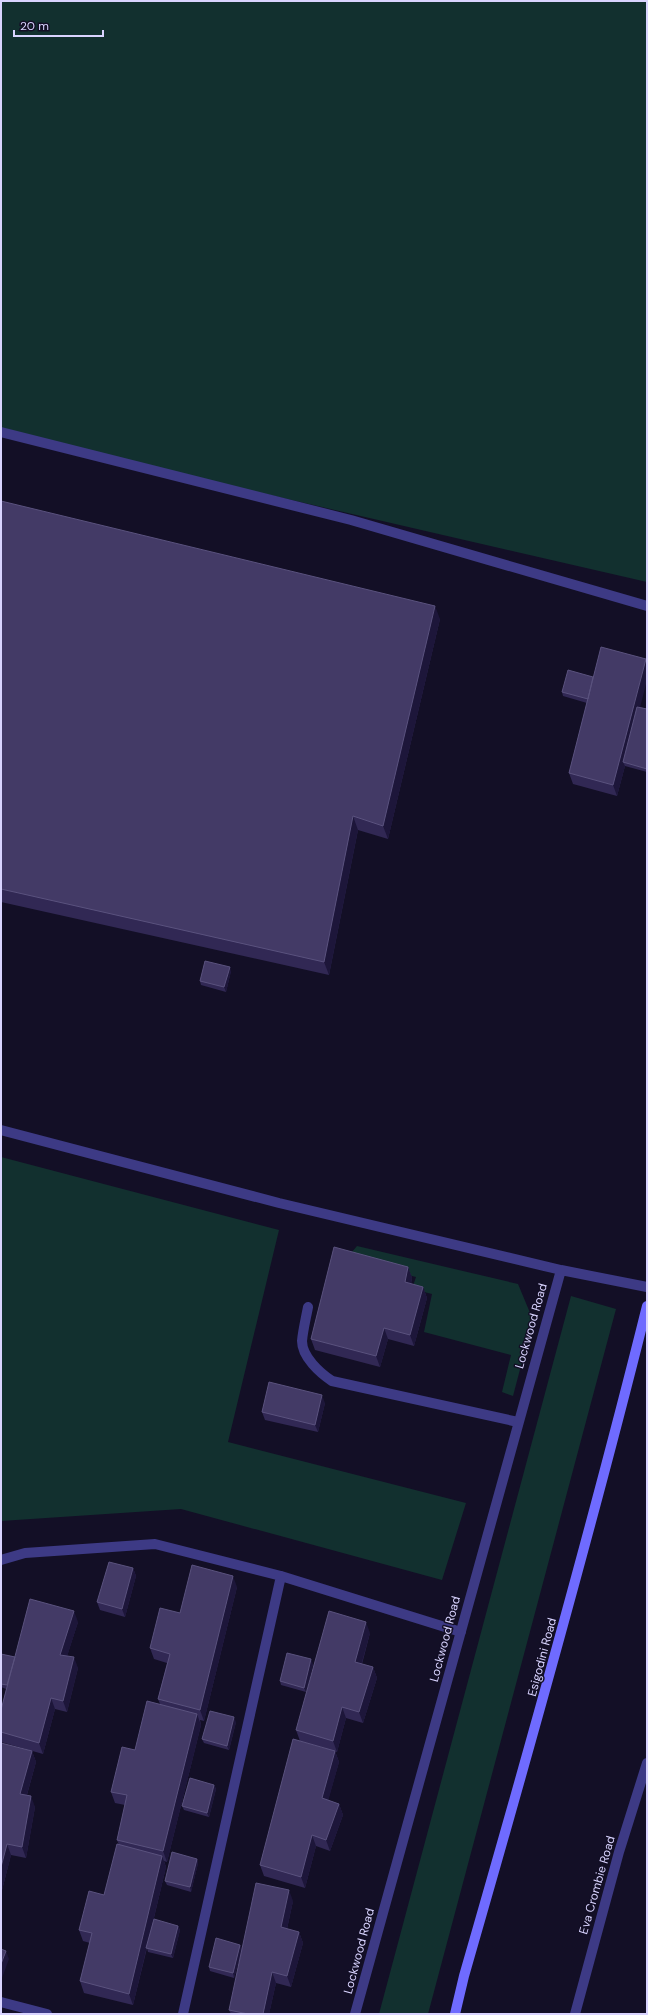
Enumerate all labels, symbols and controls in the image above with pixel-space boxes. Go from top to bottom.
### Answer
scale bar [14,12,103,38]
text: 20 m [20,18,49,34]
street label: Lockwood Road [511,1282,551,1370]
street label: Lockwood Road [426,1594,464,1684]
street label: Esigodini Road [524,1616,560,1698]
street label: Eva Crombie Road [575,1834,619,1936]
street label: Lockwood Road [340,1906,378,1996]

